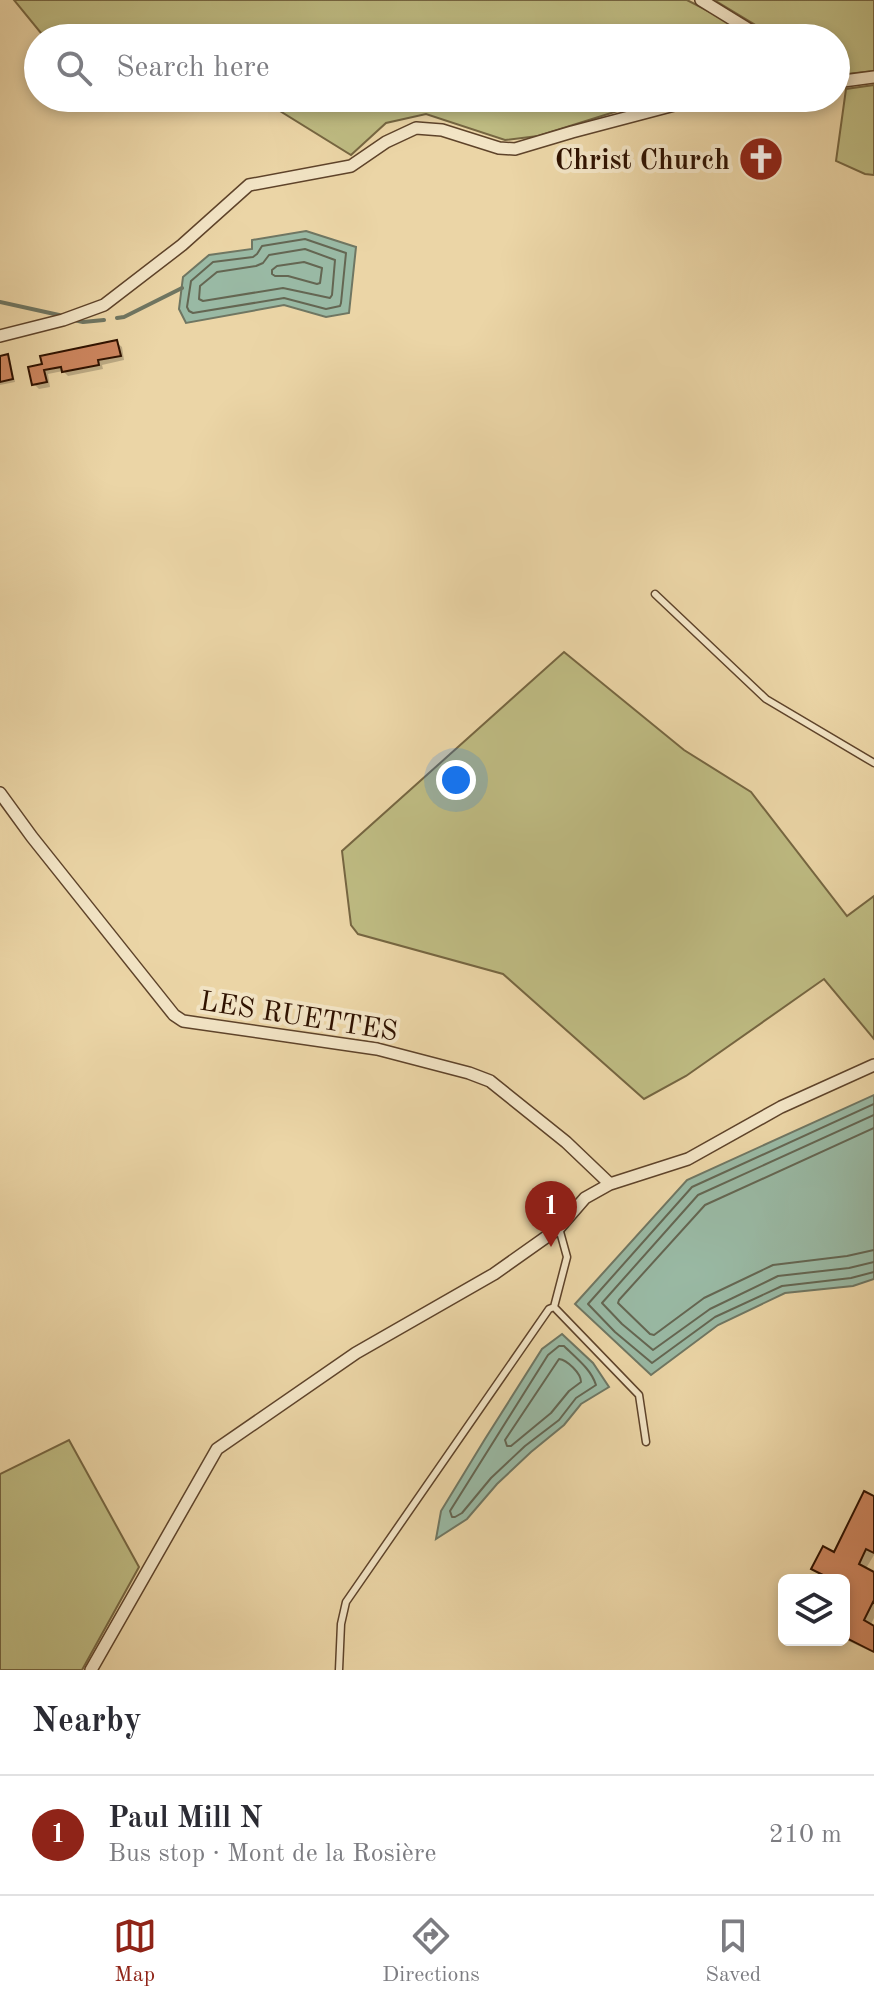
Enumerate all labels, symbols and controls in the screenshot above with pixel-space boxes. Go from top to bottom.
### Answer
search box [24,24,850,112]
icon: search [52,46,96,90]
text: Search here [116,53,270,83]
church icon: Christ Church [737,135,785,183]
place label: Christ Church [555,148,730,176]
your location [436,760,476,800]
street label: LES RUETTES [197,988,400,1047]
pin: 1 [525,1181,577,1247]
map controls [778,1574,850,1646]
button: layers [778,1574,850,1646]
text: Nearby [32,1705,142,1739]
text: Paul Mill N [108,1804,263,1834]
text: 1 [50,1822,66,1848]
text: 210 m [769,1822,842,1848]
text: Bus stop · Mont de la Rosière [108,1841,436,1867]
tab: Map [113,1914,157,1989]
tab: Directions [382,1914,480,1989]
tab: Saved [705,1914,761,1989]

